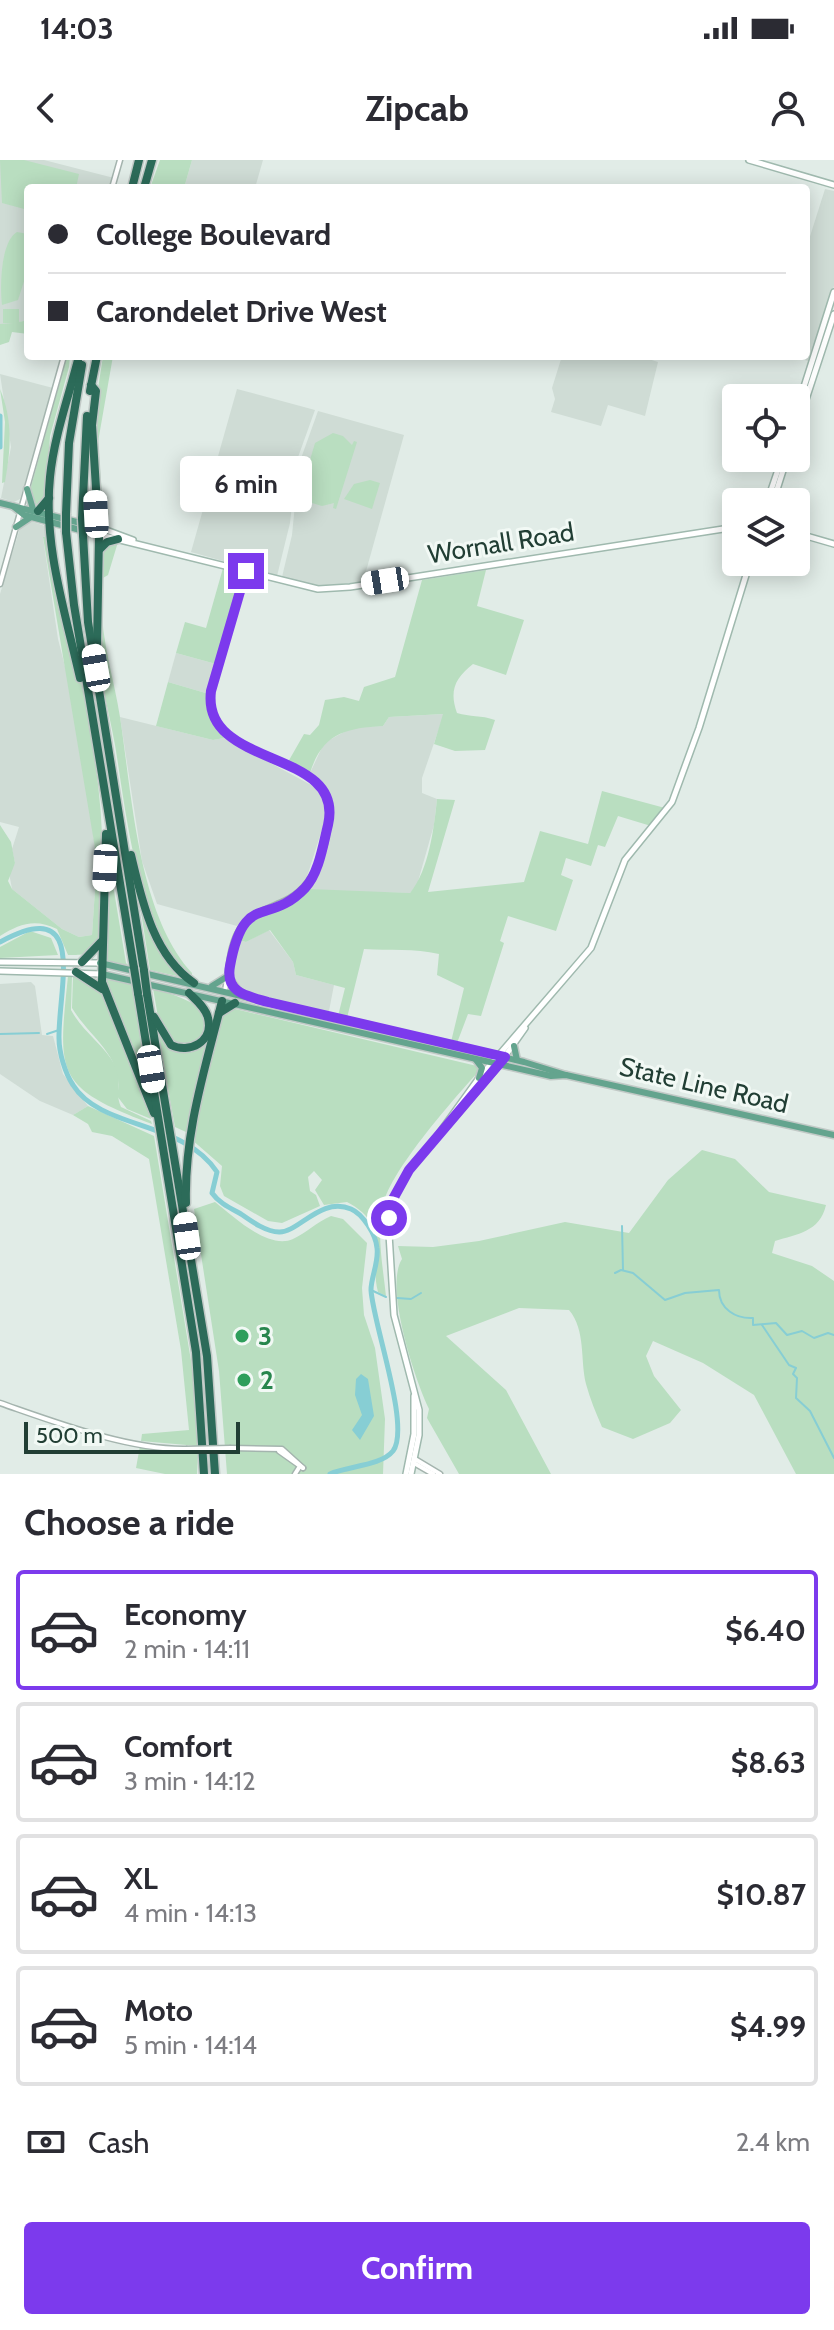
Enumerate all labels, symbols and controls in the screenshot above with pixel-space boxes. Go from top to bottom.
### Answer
text: 14:03 [40,10,114,47]
icon: back [24,86,68,130]
text: Zipcab [365,86,469,130]
icon: person [766,86,810,130]
text: College Boulevard [96,216,331,253]
text: Carondelet Drive West [96,293,387,330]
map controls [722,384,810,576]
button: locate [722,384,810,472]
callout: 6 min [180,455,312,511]
text: 6 min [214,468,278,500]
button: layers [722,488,810,576]
car [83,489,109,539]
street label: Wornall Road [426,516,576,570]
route end [228,553,264,589]
car [359,565,411,597]
car [80,642,112,694]
car [92,843,118,893]
car [135,1043,167,1095]
street label: State Line Road [616,1050,792,1120]
route start [371,1200,407,1236]
car [172,1211,202,1261]
place label: 3 [258,1320,272,1352]
marker: 3 [233,1327,251,1345]
place label: 2 [260,1364,274,1396]
marker: 2 [235,1371,253,1389]
scale bar [24,1418,240,1454]
text: 500 m [36,1422,103,1449]
text: Choose a ride [24,1500,234,1544]
icon: car [28,1594,100,1666]
text: Economy [124,1596,247,1633]
text: $6.40 [725,1612,806,1649]
text: 2 min · 14:11 [124,1633,250,1665]
icon: car [28,1726,100,1798]
text: Comfort [124,1728,232,1765]
text: $8.63 [731,1744,806,1781]
text: 3 min · 14:12 [124,1765,256,1797]
icon: car [28,1858,100,1930]
text: XL [124,1860,158,1897]
text: $10.87 [717,1876,806,1913]
text: 4 min · 14:13 [124,1897,257,1929]
icon: car [28,1990,100,2062]
text: Moto [124,1992,193,2029]
text: $4.99 [730,2008,806,2045]
text: 5 min · 14:14 [124,2029,257,2061]
icon: cash [24,2120,68,2164]
text: Cash [88,2124,150,2161]
text: 2.4 km [736,2126,810,2158]
button: Confirm [24,2222,810,2314]

